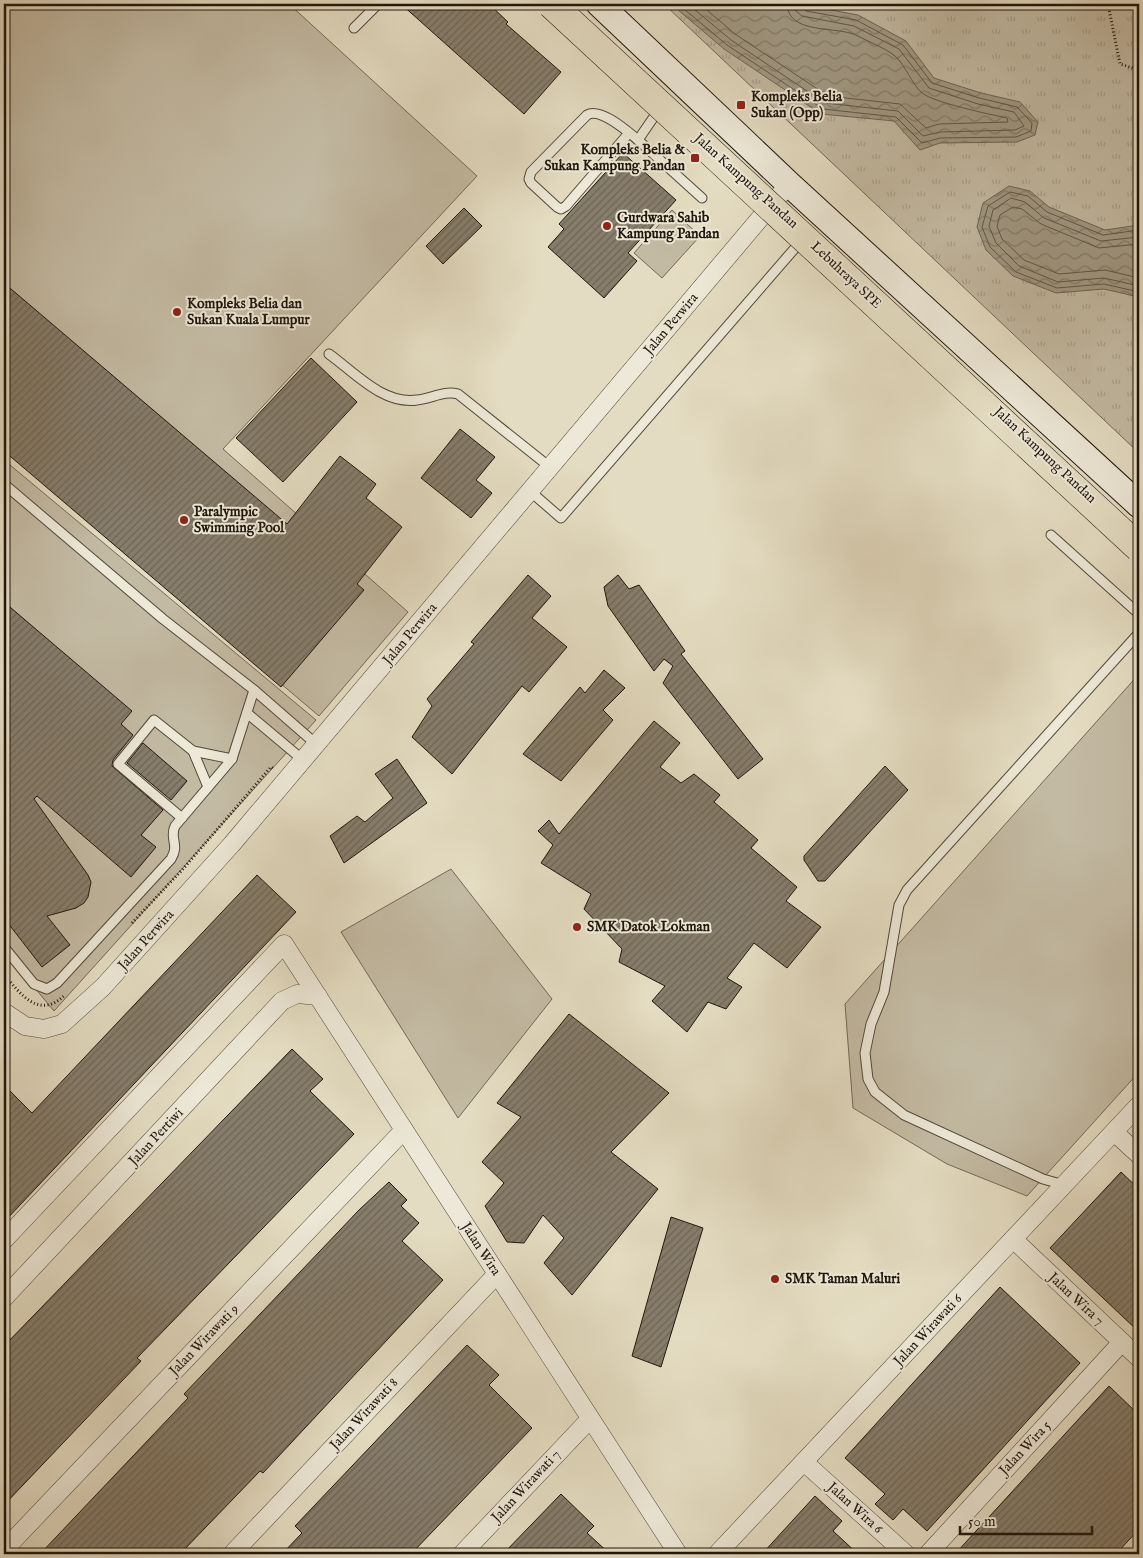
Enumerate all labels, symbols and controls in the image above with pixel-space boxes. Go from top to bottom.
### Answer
place label: Kompleks Belia Sukan (Opp) [751,88,843,122]
marker: Kompleks Belia Sukan (Opp) [735,99,747,111]
street label: Jalan Kampung Pandan [689,128,802,233]
place label: Kompleks Belia & Sukan Kampung Pandan [544,141,686,175]
marker: Kompleks Belia & Sukan Kampung Pandan [689,152,701,164]
place label: Gurdwara Sahib Kampung Pandan [617,209,720,243]
marker: Gurdwara Sahib Kampung Pandan [601,220,613,232]
street label: Lebuhraya SPE [807,238,885,313]
street label: Jalan Perwira [639,289,703,360]
place label: Kompleks Belia dan Sukan Kuala Lumpur [187,295,311,329]
marker: Kompleks Belia dan Sukan Kuala Lumpur [171,306,183,318]
street label: Jalan Kampung Pandan [988,401,1101,508]
place label: Paralympic Swimming Pool [194,503,285,537]
marker: Paralympic Swimming Pool [178,514,190,526]
street label: Jalan Perwira [378,599,442,670]
street label: Jalan Perwira [113,905,179,976]
place label: SMK Datok Lokman [587,918,711,936]
marker: SMK Datok Lokman [571,921,583,933]
street label: Jalan Pertiwi [123,1104,188,1171]
street label: Jalan Wira [456,1217,505,1280]
street label: Jalan Wira 7 [1043,1267,1108,1329]
place label: SMK Taman Maluri [785,1270,900,1288]
marker: SMK Taman Maluri [769,1273,781,1285]
street label: Jalan Wirawati 6 [888,1289,967,1371]
street label: Jalan Wirawati 9 [164,1300,243,1381]
street label: Jalan Wirawati 8 [325,1374,402,1455]
street label: Jalan Wira 5 [994,1417,1055,1481]
street label: Jalan Wirawati 7 [486,1446,564,1528]
street label: Jalan Wira 6 [822,1477,887,1539]
scale bar [960,1503,1093,1535]
text: 50 m [968,1512,996,1531]

